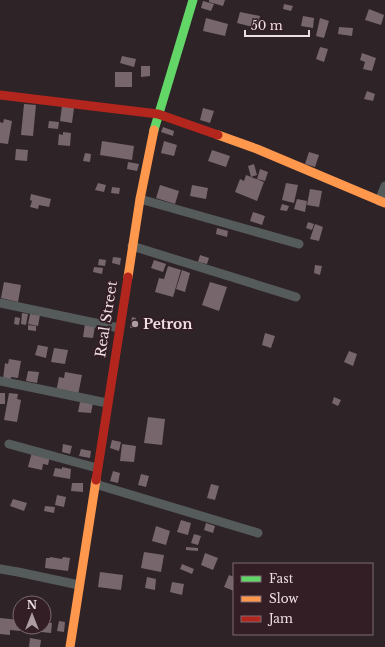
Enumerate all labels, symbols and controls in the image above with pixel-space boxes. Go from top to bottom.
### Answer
scale bar [245,12,309,38]
text: 50 m [251,18,283,33]
street label: Real Street [91,279,121,359]
place label: Petron [143,315,193,333]
marker: Petron [130,319,140,329]
legend [233,563,373,635]
text: Fast [269,571,294,586]
text: Slow [269,591,299,606]
north arrow [12,595,52,635]
text: N [27,598,38,612]
text: Jam [267,611,293,626]

